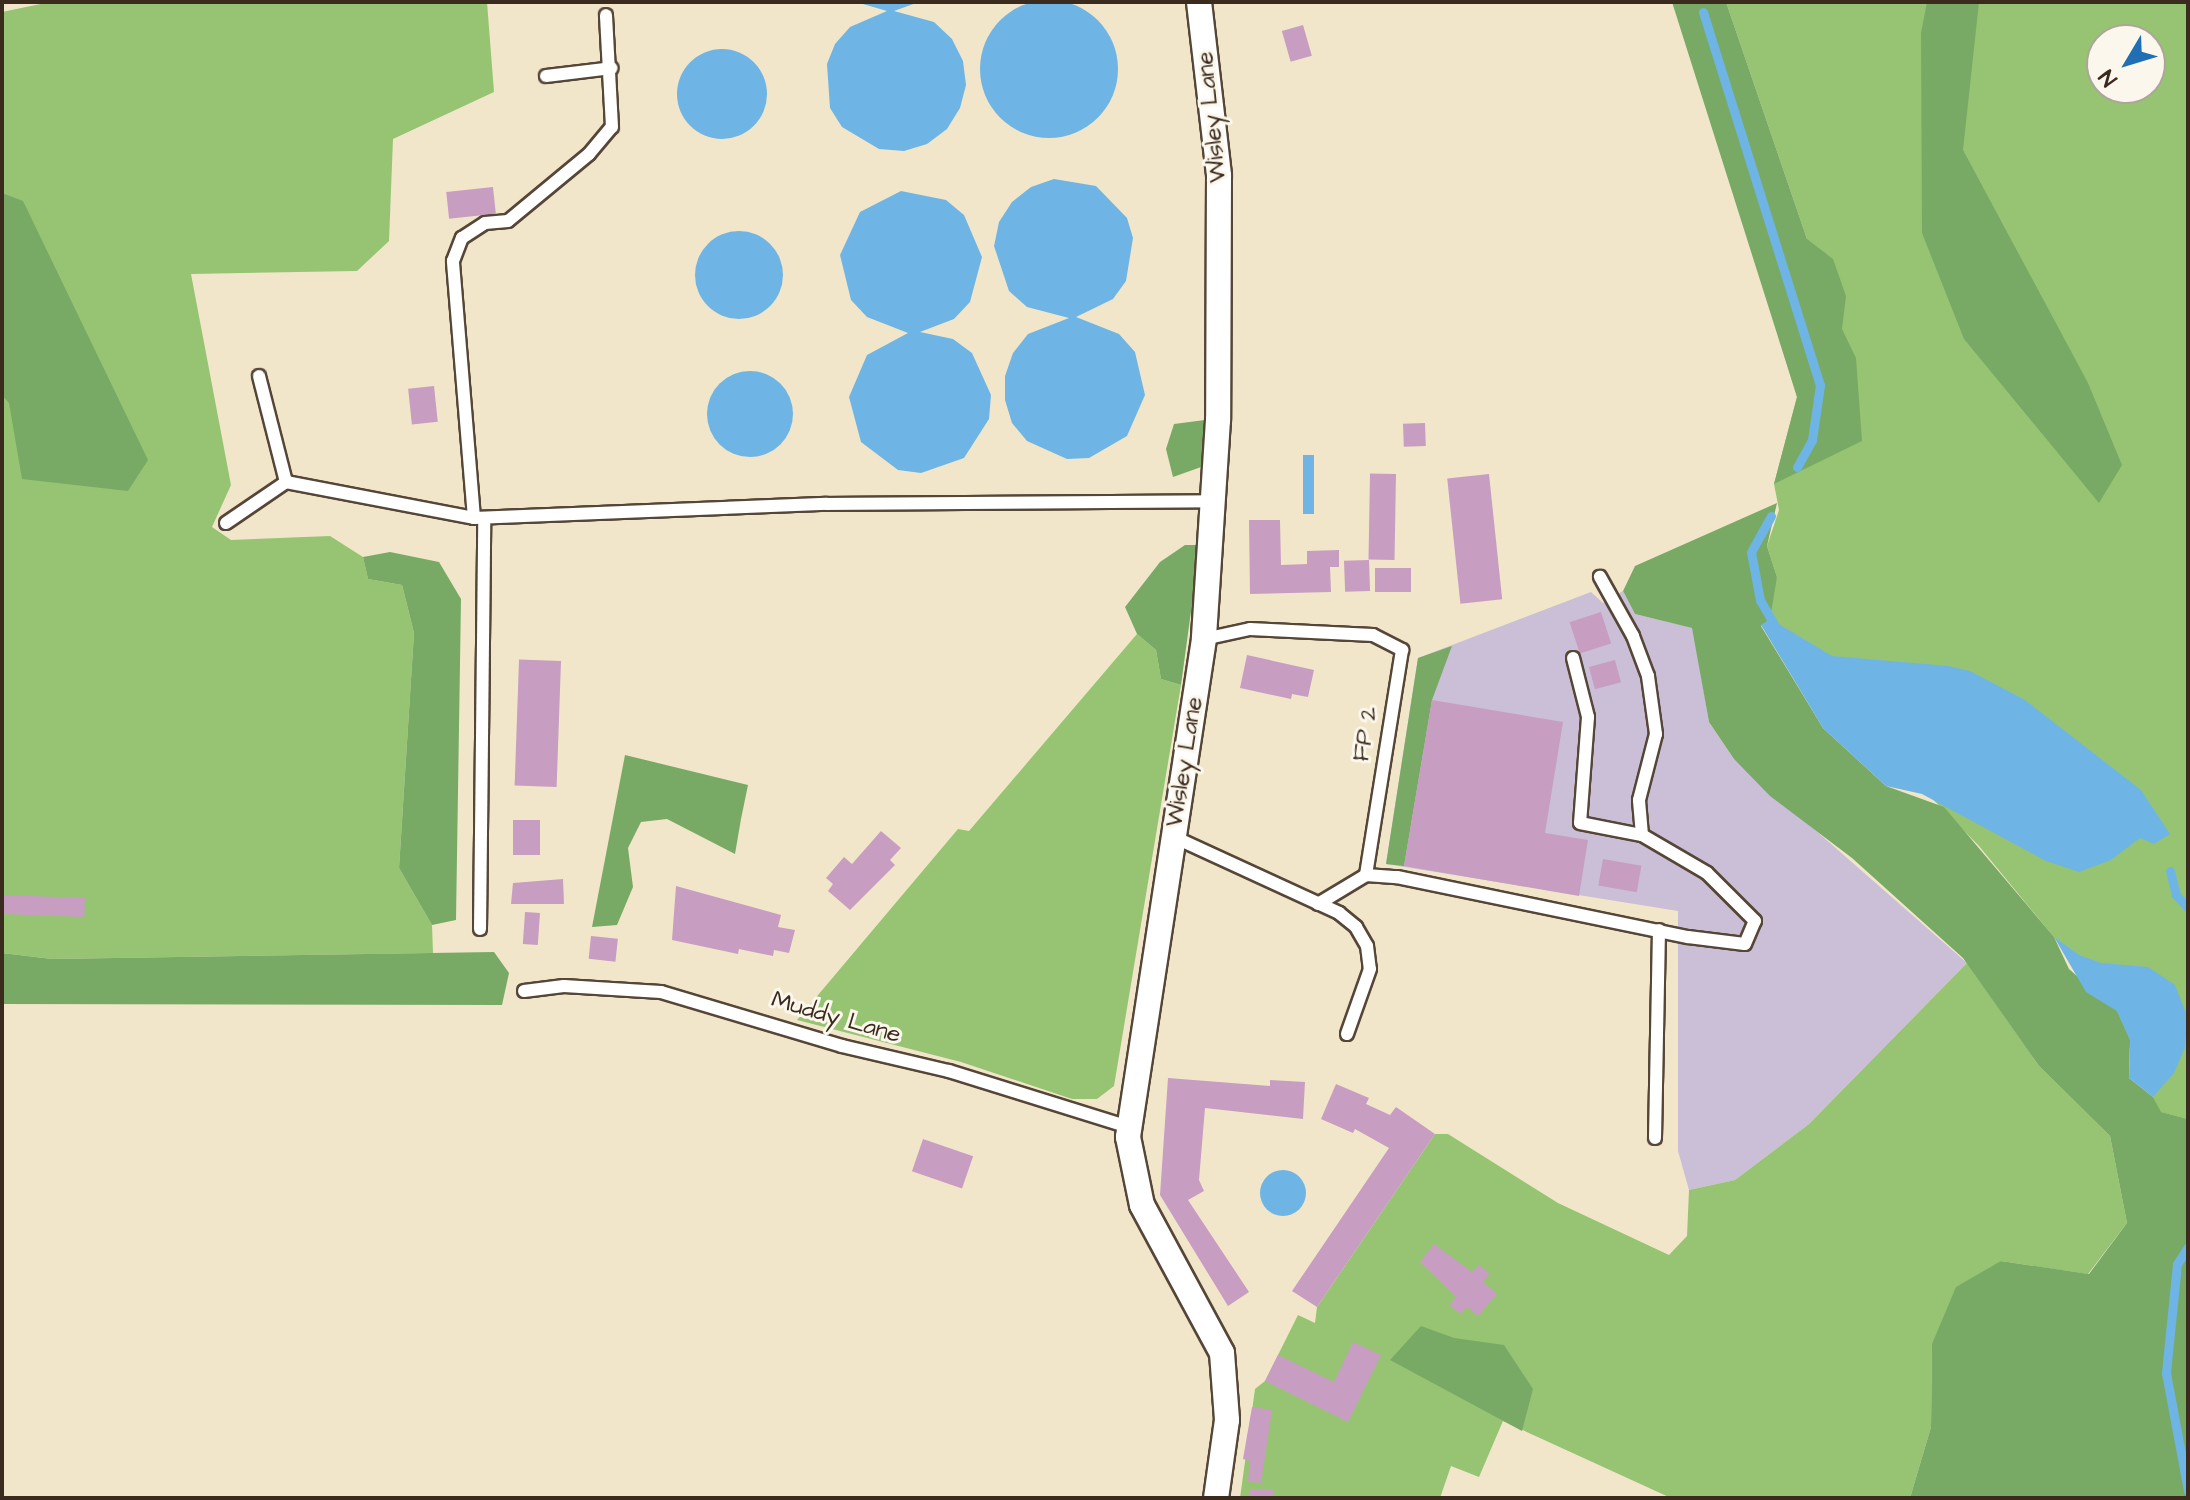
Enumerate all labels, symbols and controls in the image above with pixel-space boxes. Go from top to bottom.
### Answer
north arrow [2086,24,2166,104]
street label: Wisley Lane [1191,50,1233,184]
text: N [2092,63,2125,93]
street label: Wisley Lane [1160,695,1210,829]
street label: FP 2 [1347,704,1385,764]
street label: Muddy Lane [768,986,904,1050]

